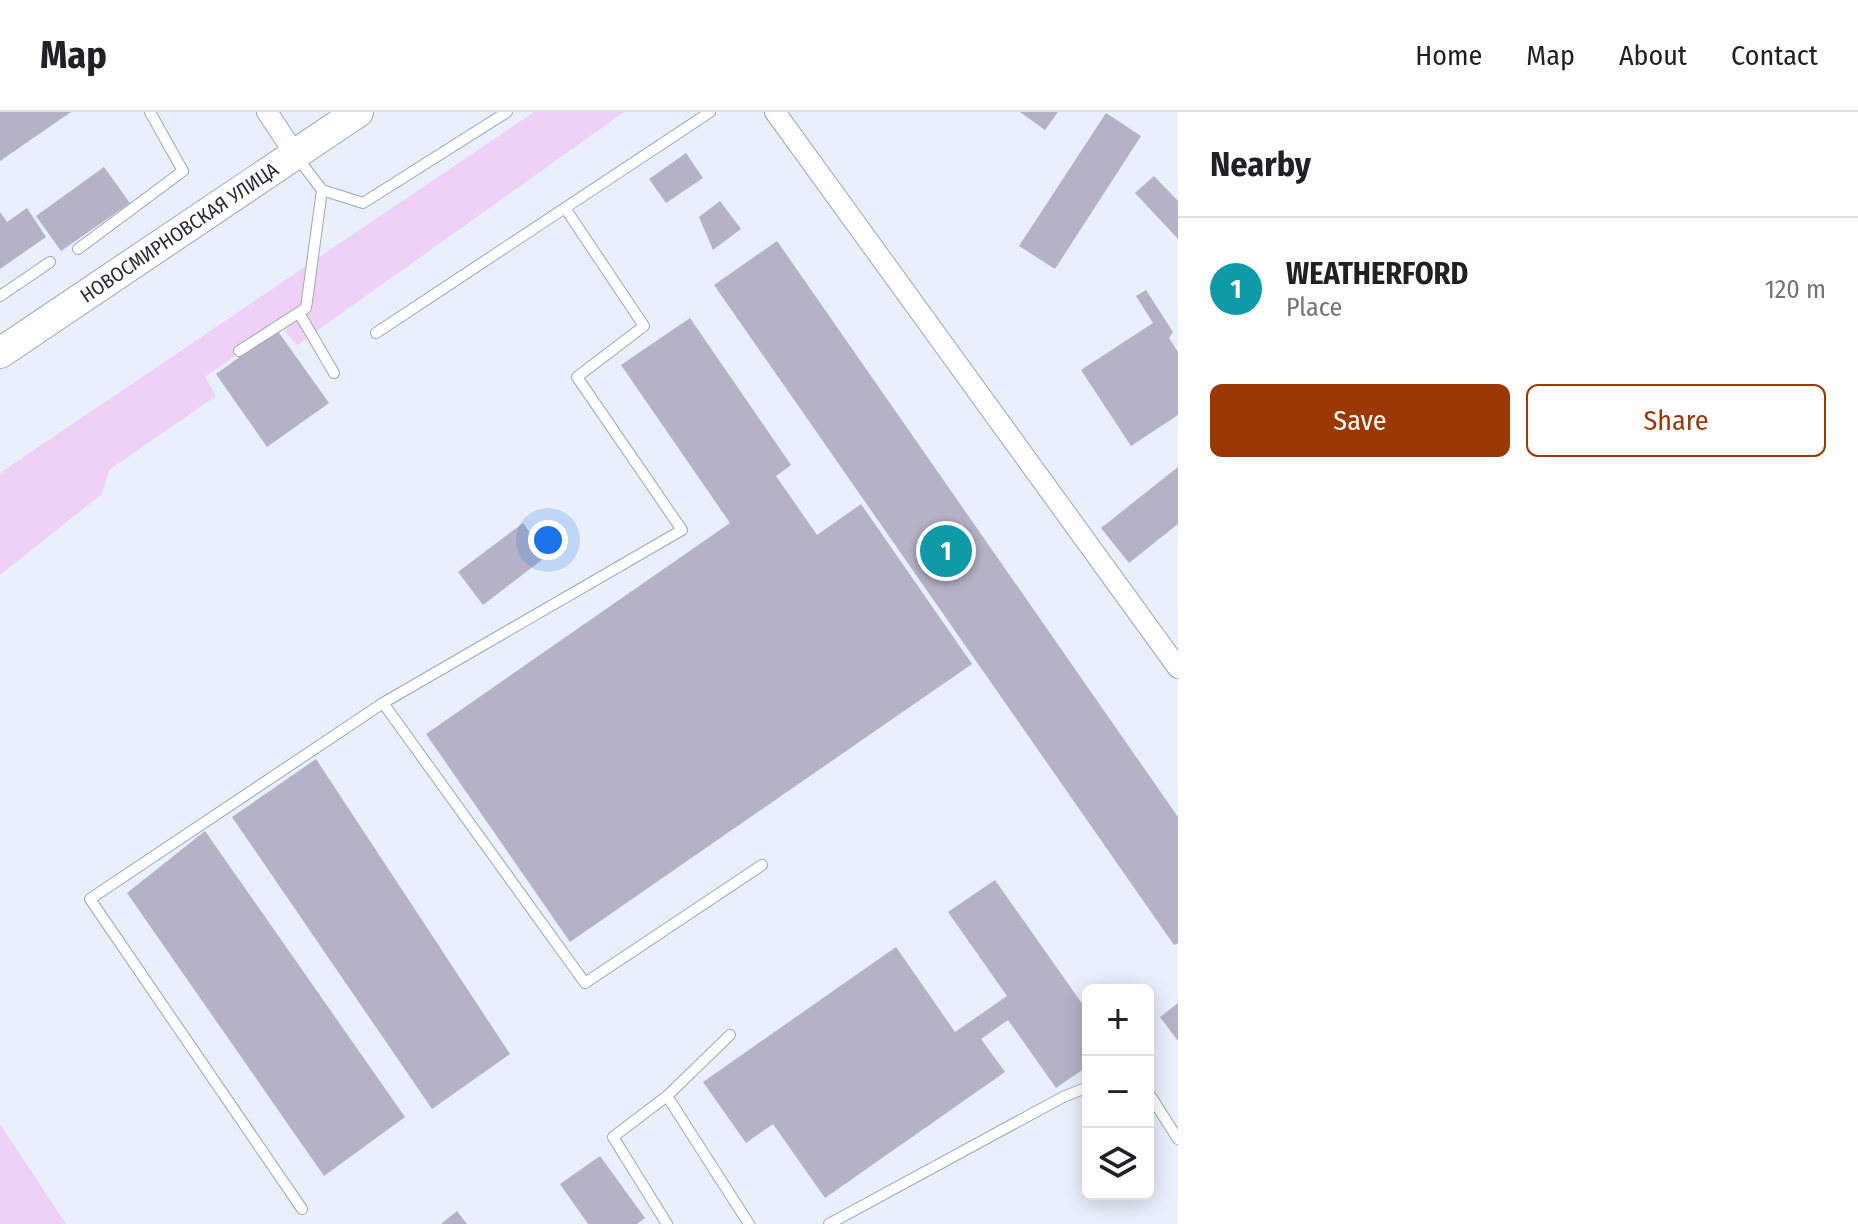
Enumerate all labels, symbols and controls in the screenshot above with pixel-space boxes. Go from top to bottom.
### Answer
text: Map [40,32,107,78]
text: Home [1415,39,1482,72]
text: Map [1526,39,1575,72]
text: About [1619,39,1687,72]
text: Contact [1731,39,1818,72]
text: Nearby [1210,144,1311,185]
street label: НОВОСМИРНОВСКАЯ УЛИЦА [76,157,283,308]
text: WEATHERFORD [1286,256,1468,292]
text: 1 [1231,274,1242,305]
text: 120 m [1765,274,1826,305]
text: Place [1286,292,1342,323]
button: Save [1210,384,1510,457]
button: Share [1526,384,1826,457]
your location [528,520,568,560]
pin: 1 [920,521,972,581]
map controls [1082,984,1154,1200]
button: + [1082,984,1154,1056]
button: − [1082,1056,1154,1128]
button: layers [1082,1128,1154,1200]

